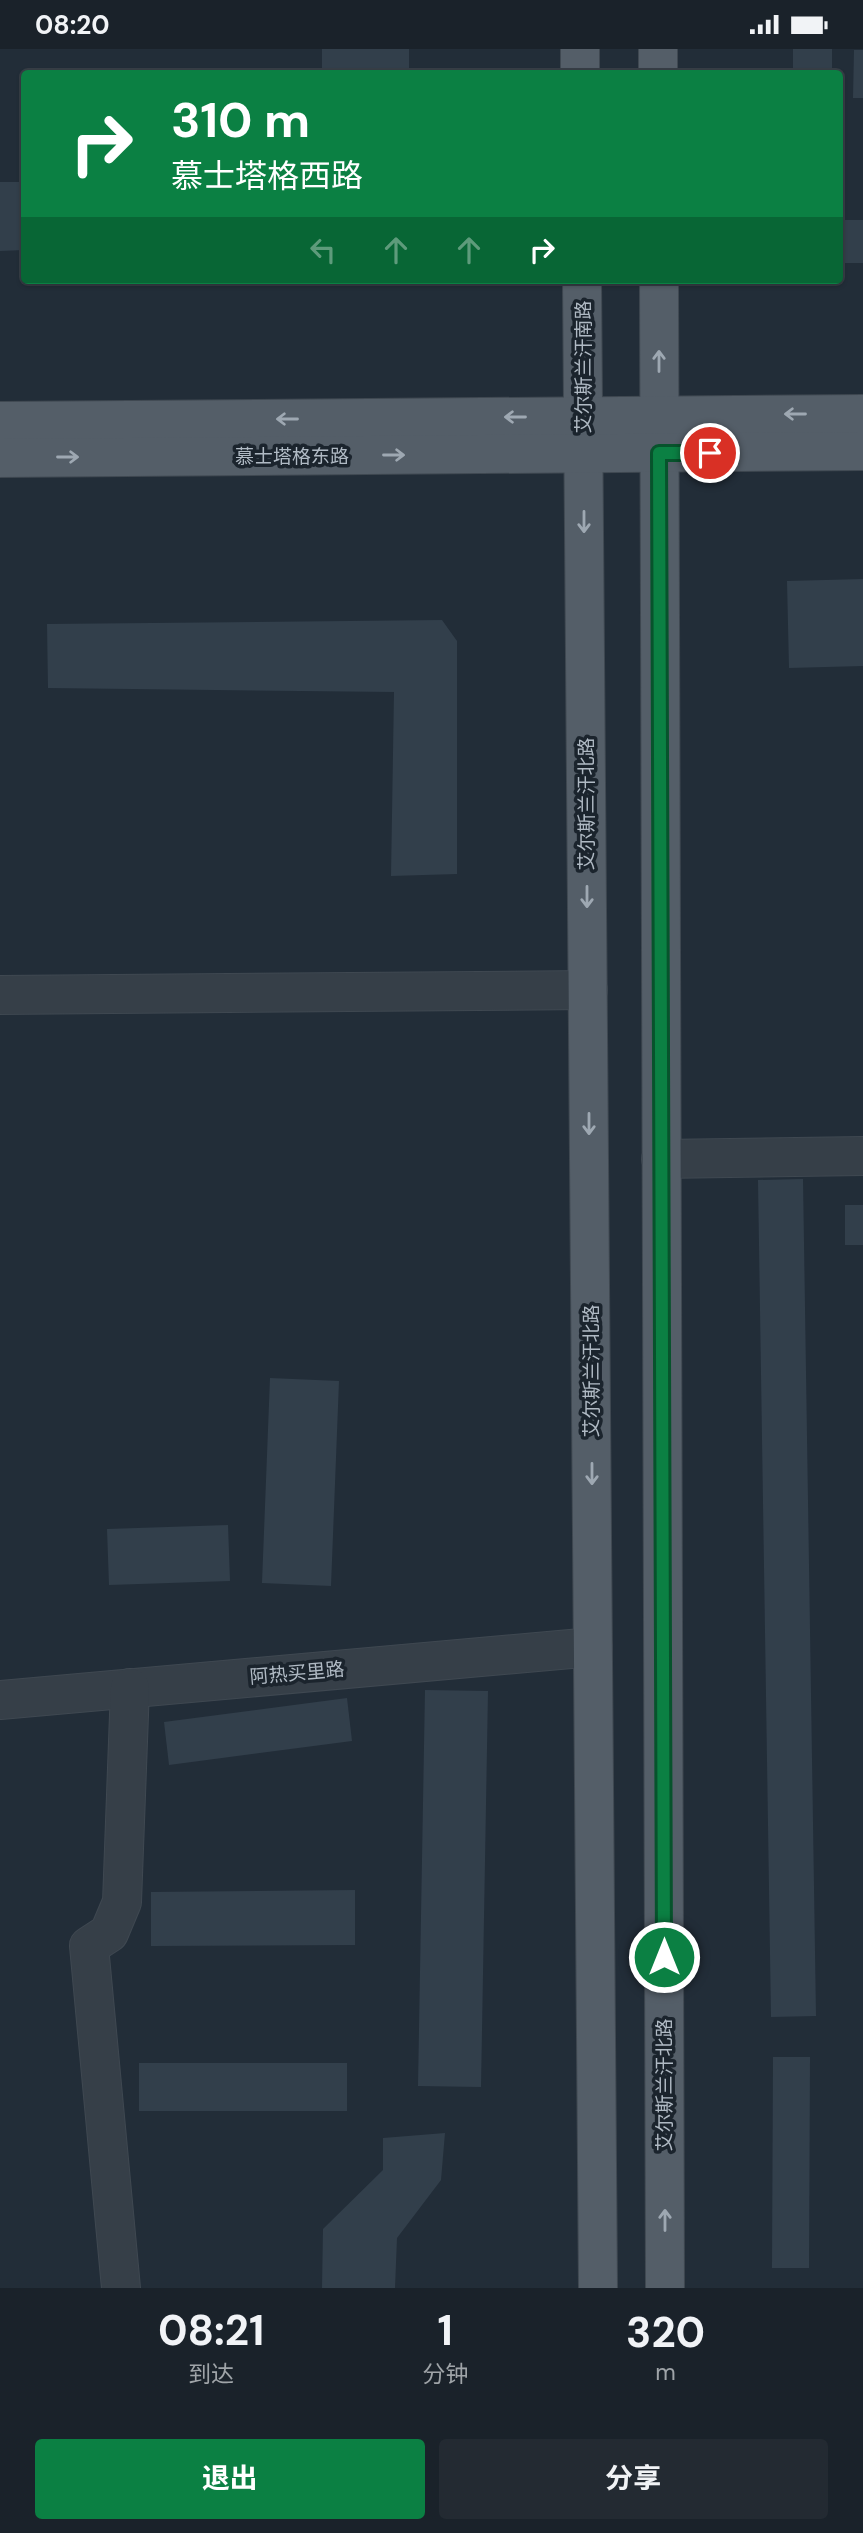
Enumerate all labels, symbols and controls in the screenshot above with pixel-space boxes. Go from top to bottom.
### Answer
text: 08:20 [35,8,110,42]
text: 310 m [171,88,310,152]
icon: right [56,98,147,189]
text: 慕士塔格西路 [171,155,363,197]
icon: left [304,231,342,269]
icon: ahead [377,231,415,269]
icon: ahead [450,231,488,269]
icon: right [523,231,561,269]
street label: 艾尔斯兰汗南路 [571,300,596,434]
one-way arrow [652,349,666,372]
one-way arrow [784,407,807,421]
one-way arrow [503,410,526,424]
one-way arrow [276,412,299,425]
pin [680,423,740,483]
icon: arrive [691,434,729,472]
street label: 慕士塔格东路 [235,444,349,469]
one-way arrow [382,448,405,462]
one-way arrow [56,450,79,464]
one-way arrow [577,511,591,534]
street label: 艾尔斯兰汗北路 [574,737,599,871]
one-way arrow [580,885,594,908]
one-way arrow [582,1112,596,1135]
street label: 艾尔斯兰汗北路 [579,1304,604,1438]
one-way arrow [585,1462,599,1485]
street label: 阿热买里路 [249,1656,345,1690]
position arrow [627,1920,701,1994]
street label: 艾尔斯兰汗北路 [652,2018,677,2152]
one-way arrow [658,2209,672,2232]
text: 08:21 [158,2303,264,2358]
text: 1 [438,2303,453,2358]
text: 320 [626,2305,705,2360]
text: m [655,2357,676,2387]
text: 到达 [188,2359,234,2389]
text: 分钟 [422,2359,468,2389]
button: 退出 [35,2439,425,2519]
button: 分享 [439,2439,828,2519]

